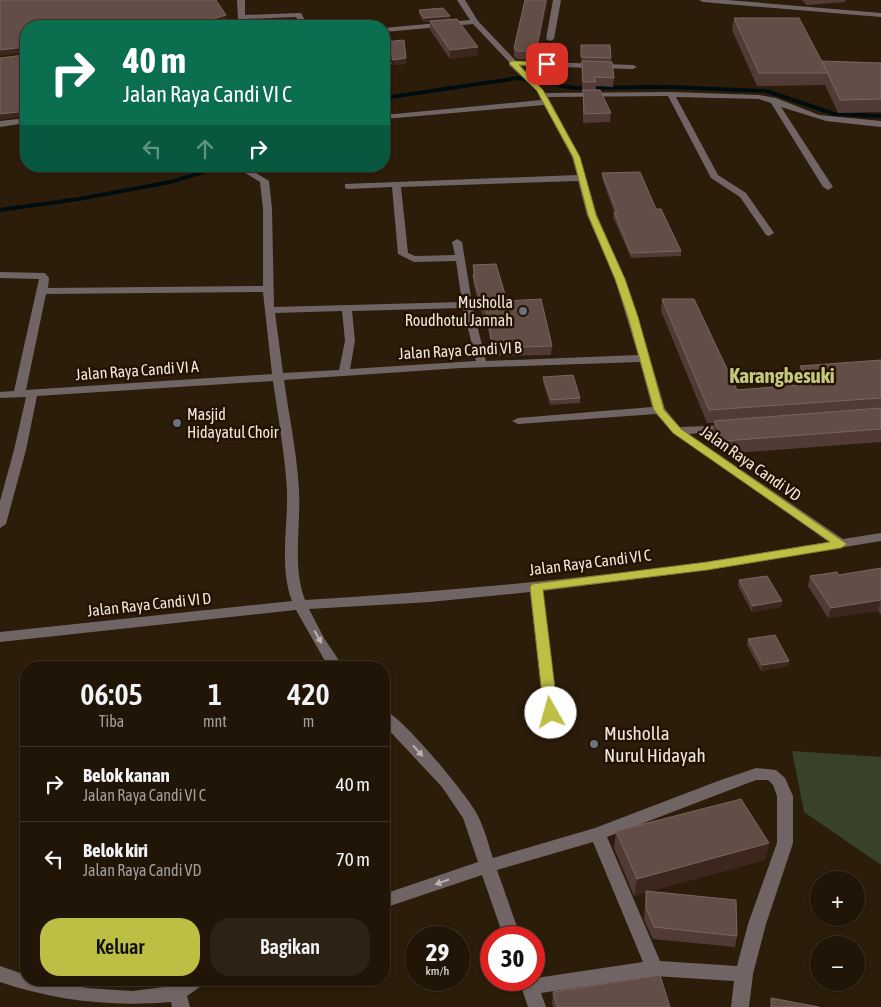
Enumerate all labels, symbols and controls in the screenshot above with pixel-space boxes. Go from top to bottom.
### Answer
icon: right [40,40,105,105]
text: 40 m [123,40,186,80]
pin [526,43,568,85]
icon: arrive [533,50,561,78]
text: Jalan Raya Candi VI C [123,81,292,107]
icon: left [138,135,166,163]
icon: ahead [191,135,219,163]
icon: right [244,135,272,163]
place label: Musholla Roudhotul Jannah [405,293,513,329]
marker: Musholla Roudhotul Jannah [517,305,529,317]
street label: Jalan Raya Candi VI B [398,338,522,363]
street label: Jalan Raya Candi VI A [75,357,199,384]
district label: Karangbesuki [729,363,835,387]
place label: Masjid Hidayatul Choir [187,405,279,442]
marker: Masjid Hidayatul Choir [171,417,183,429]
street label: Jalan Raya Candi VD [697,422,805,505]
street label: Jalan Raya Candi VI C [528,546,652,579]
street label: Jalan Raya Candi VI D [86,589,212,620]
one-way arrow [314,630,322,644]
text: 06:05 [80,677,143,711]
text: 1 [208,677,222,711]
text: 420 [287,677,330,711]
position arrow [524,686,576,738]
text: Tiba [99,712,124,730]
text: mnt [203,712,227,730]
text: m [303,712,314,730]
place label: Musholla Nurul Hidayah [604,722,706,766]
marker: Musholla Nurul Hidayah [588,738,600,750]
one-way arrow [412,744,424,756]
text: Belok kanan [83,764,170,786]
icon: right [40,770,68,798]
text: 40 m [336,773,370,795]
text: Jalan Raya Candi VI C [83,786,206,804]
text: Belok kiri [83,839,148,861]
icon: left [40,845,68,873]
text: 70 m [336,848,370,870]
text: Jalan Raya Candi VD [83,861,201,879]
map controls [810,871,865,991]
button: + [810,871,865,926]
one-way arrow [434,878,449,886]
button: Keluar [40,918,200,976]
button: Bagikan [210,918,370,976]
speed limit sign: 30 [480,926,545,991]
button: − [810,936,865,991]
text: 29 [426,938,449,966]
text: km/h [426,964,449,978]

